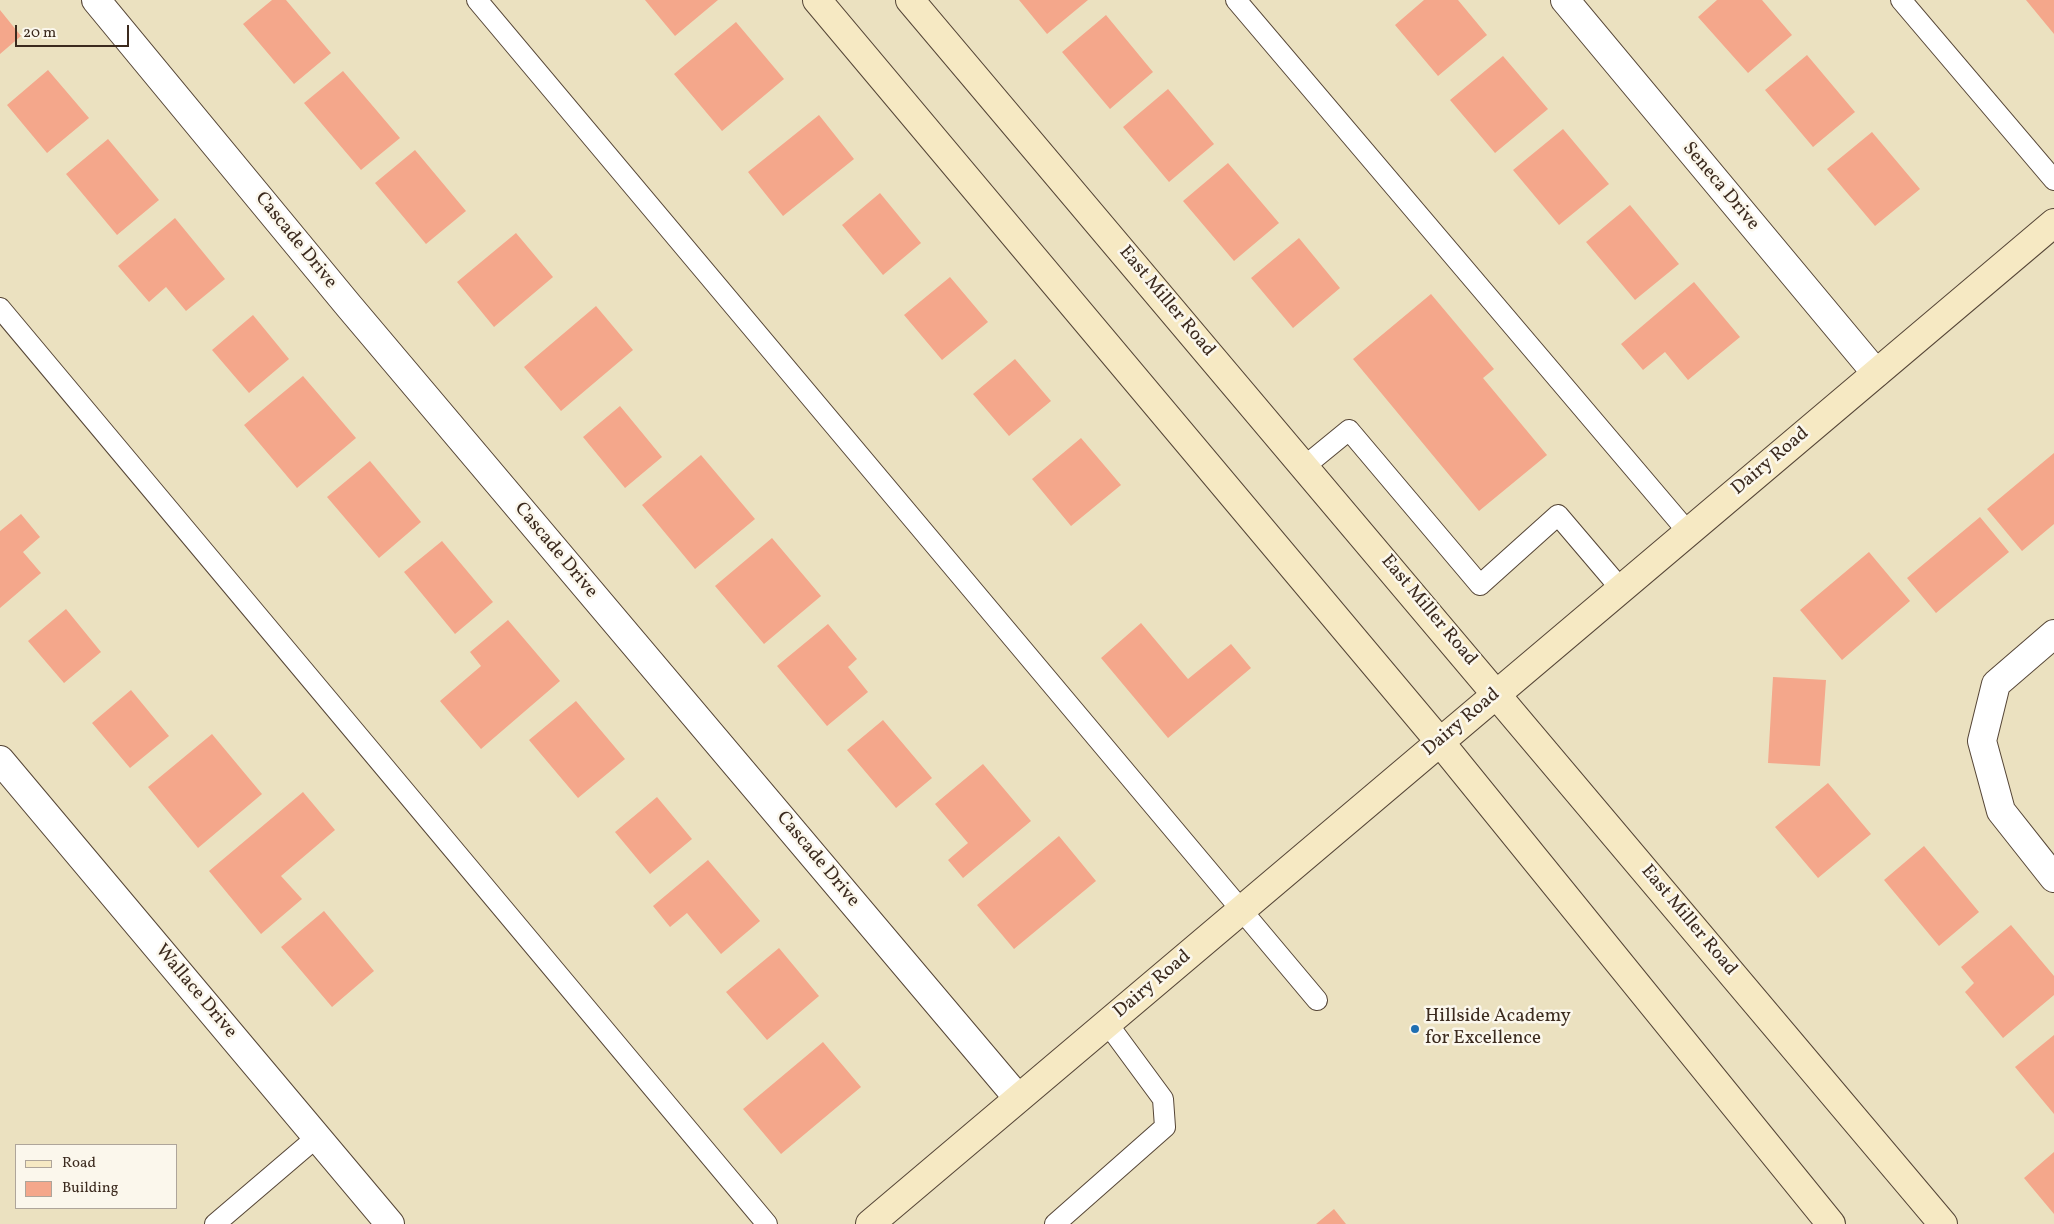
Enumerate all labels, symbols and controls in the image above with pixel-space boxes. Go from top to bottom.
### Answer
scale bar [18,15,131,47]
text: 20 m [23,23,56,44]
street label: Seneca Drive [1677,138,1763,236]
street label: Cascade Drive [249,188,341,294]
street label: East Miller Road [1113,242,1219,362]
street label: Dairy Road [1728,423,1814,501]
street label: Cascade Drive [508,499,602,603]
street label: East Miller Road [1375,551,1481,671]
street label: Dairy Road [1419,684,1505,762]
street label: Cascade Drive [770,808,864,912]
street label: East Miller Road [1635,861,1741,981]
street label: Wallace Drive [149,940,241,1044]
street label: Dairy Road [1110,946,1196,1024]
place label: Hillside Academy for Excellence [1425,1007,1571,1051]
marker: Hillside Academy for Excellence [1409,1023,1421,1035]
legend [15,1144,178,1209]
text: Road [62,1153,96,1174]
text: Building [62,1178,118,1199]

